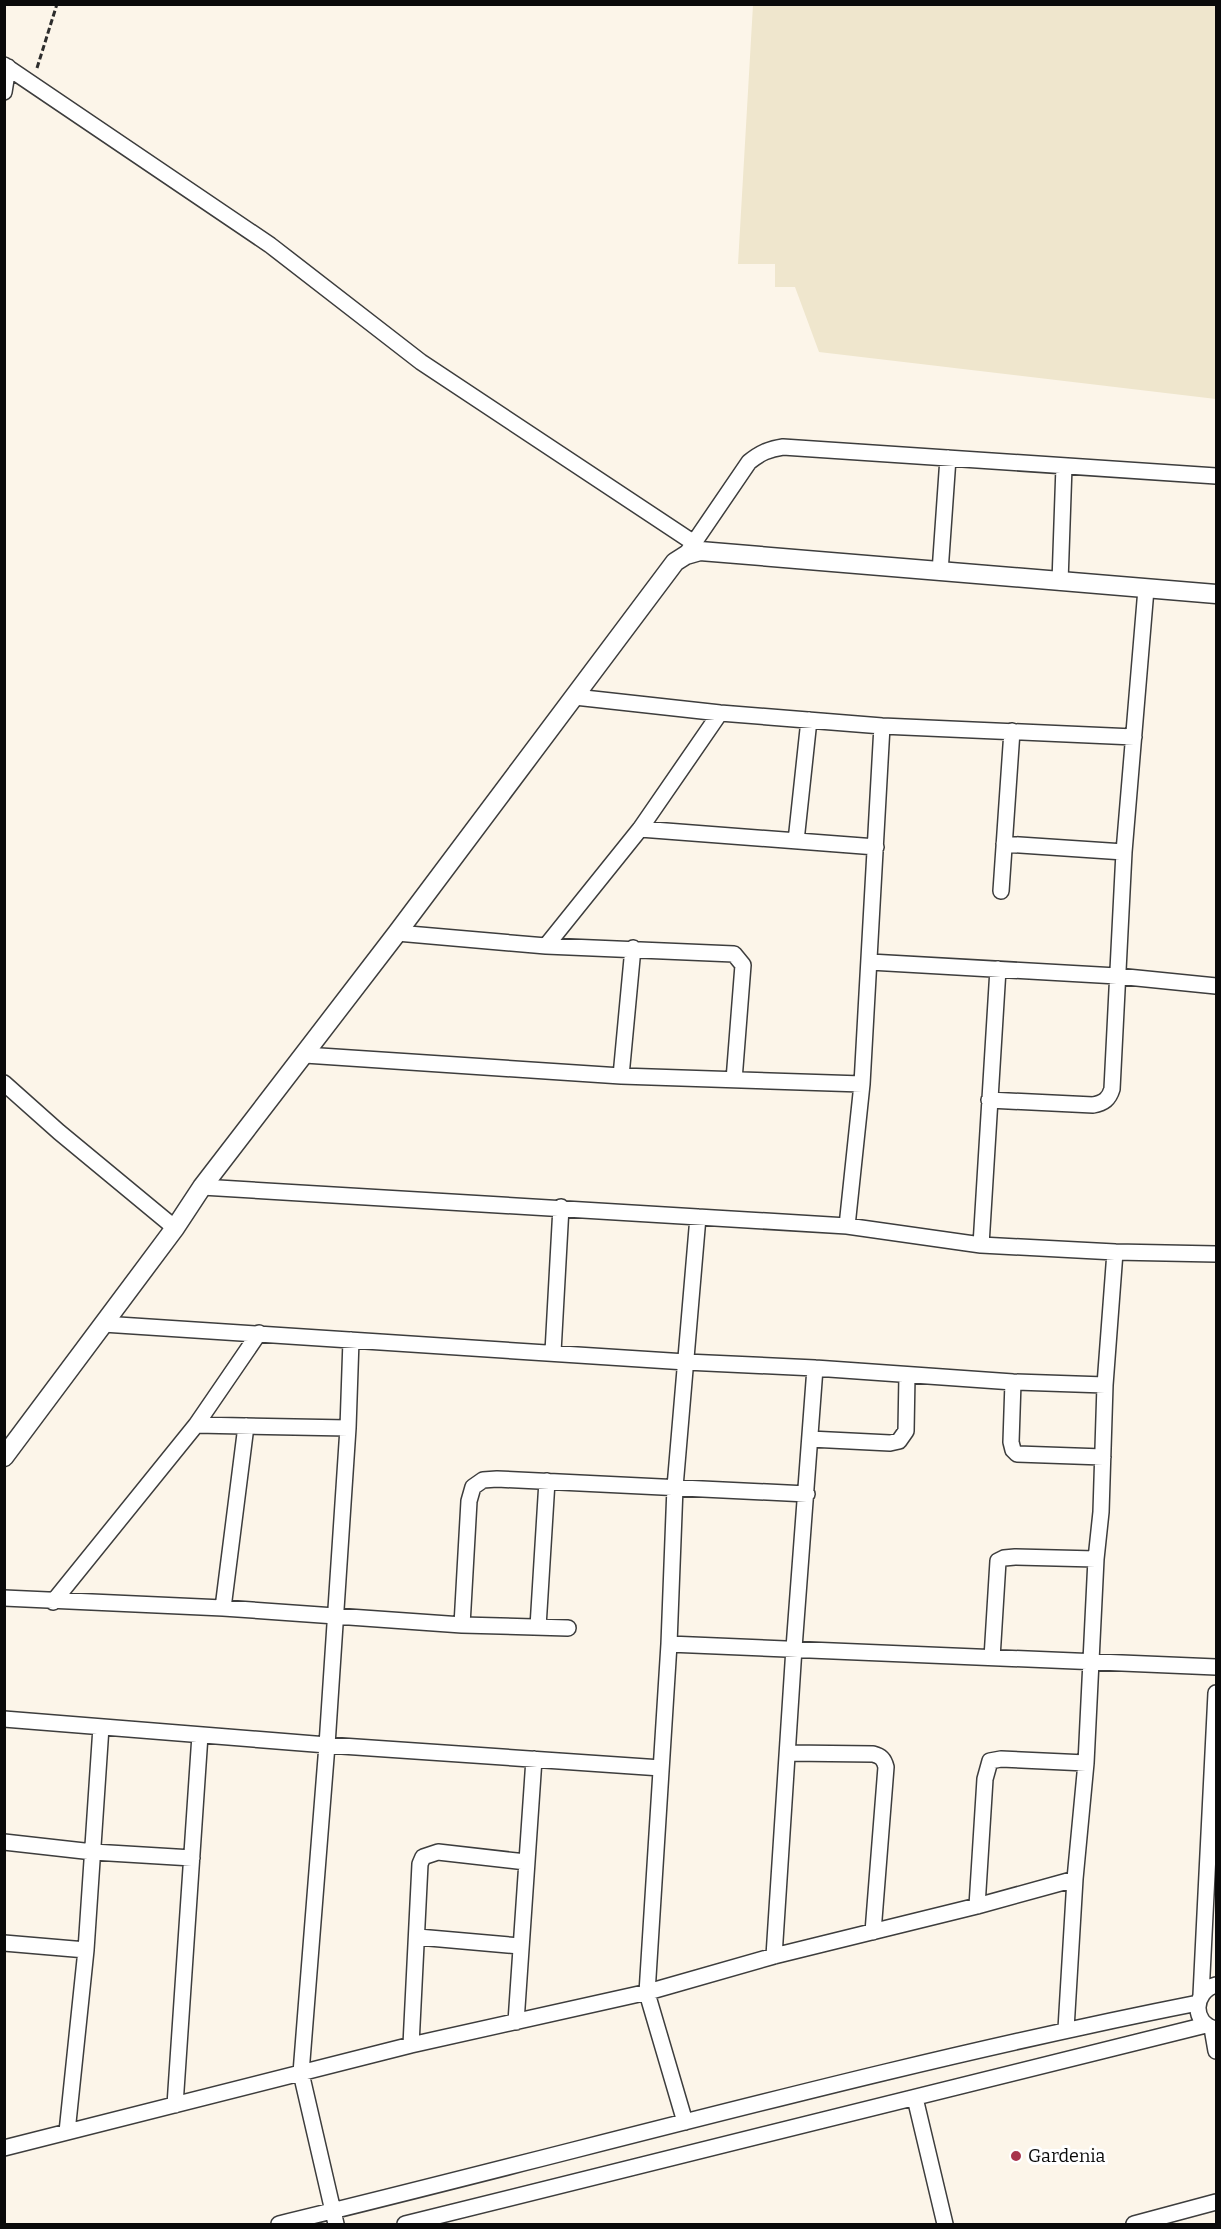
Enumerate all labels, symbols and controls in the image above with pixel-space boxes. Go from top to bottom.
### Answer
place label: Gardenia [1028,2145,1105,2167]
marker: Gardenia [1009,2149,1023,2163]

